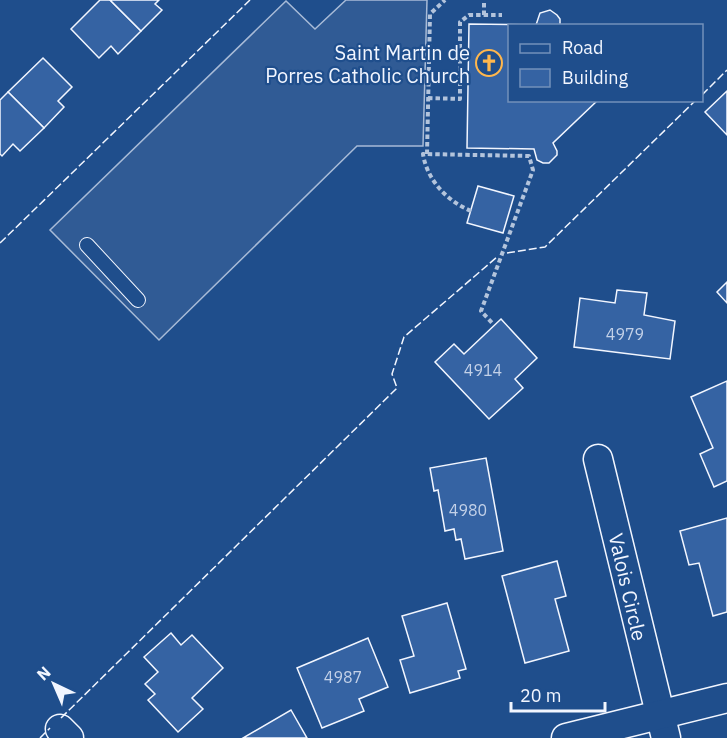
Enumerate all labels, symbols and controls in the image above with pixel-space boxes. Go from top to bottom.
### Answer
legend [508,24,703,102]
text: Road [562,36,603,59]
place label: Saint Martin de Porres Catholic Church [265,39,470,89]
church icon: Saint Martin de Porres Catholic Church [474,48,504,78]
text: Building [562,66,629,89]
house number: 4979 [606,324,644,344]
house number: 4914 [464,360,502,380]
house number: 4980 [449,500,487,520]
street label: Valois Circle [603,531,653,643]
north arrow [24,654,84,714]
text: N [32,662,55,684]
house number: 4987 [324,667,362,687]
scale bar [511,675,606,713]
text: 20 m [520,684,562,707]

